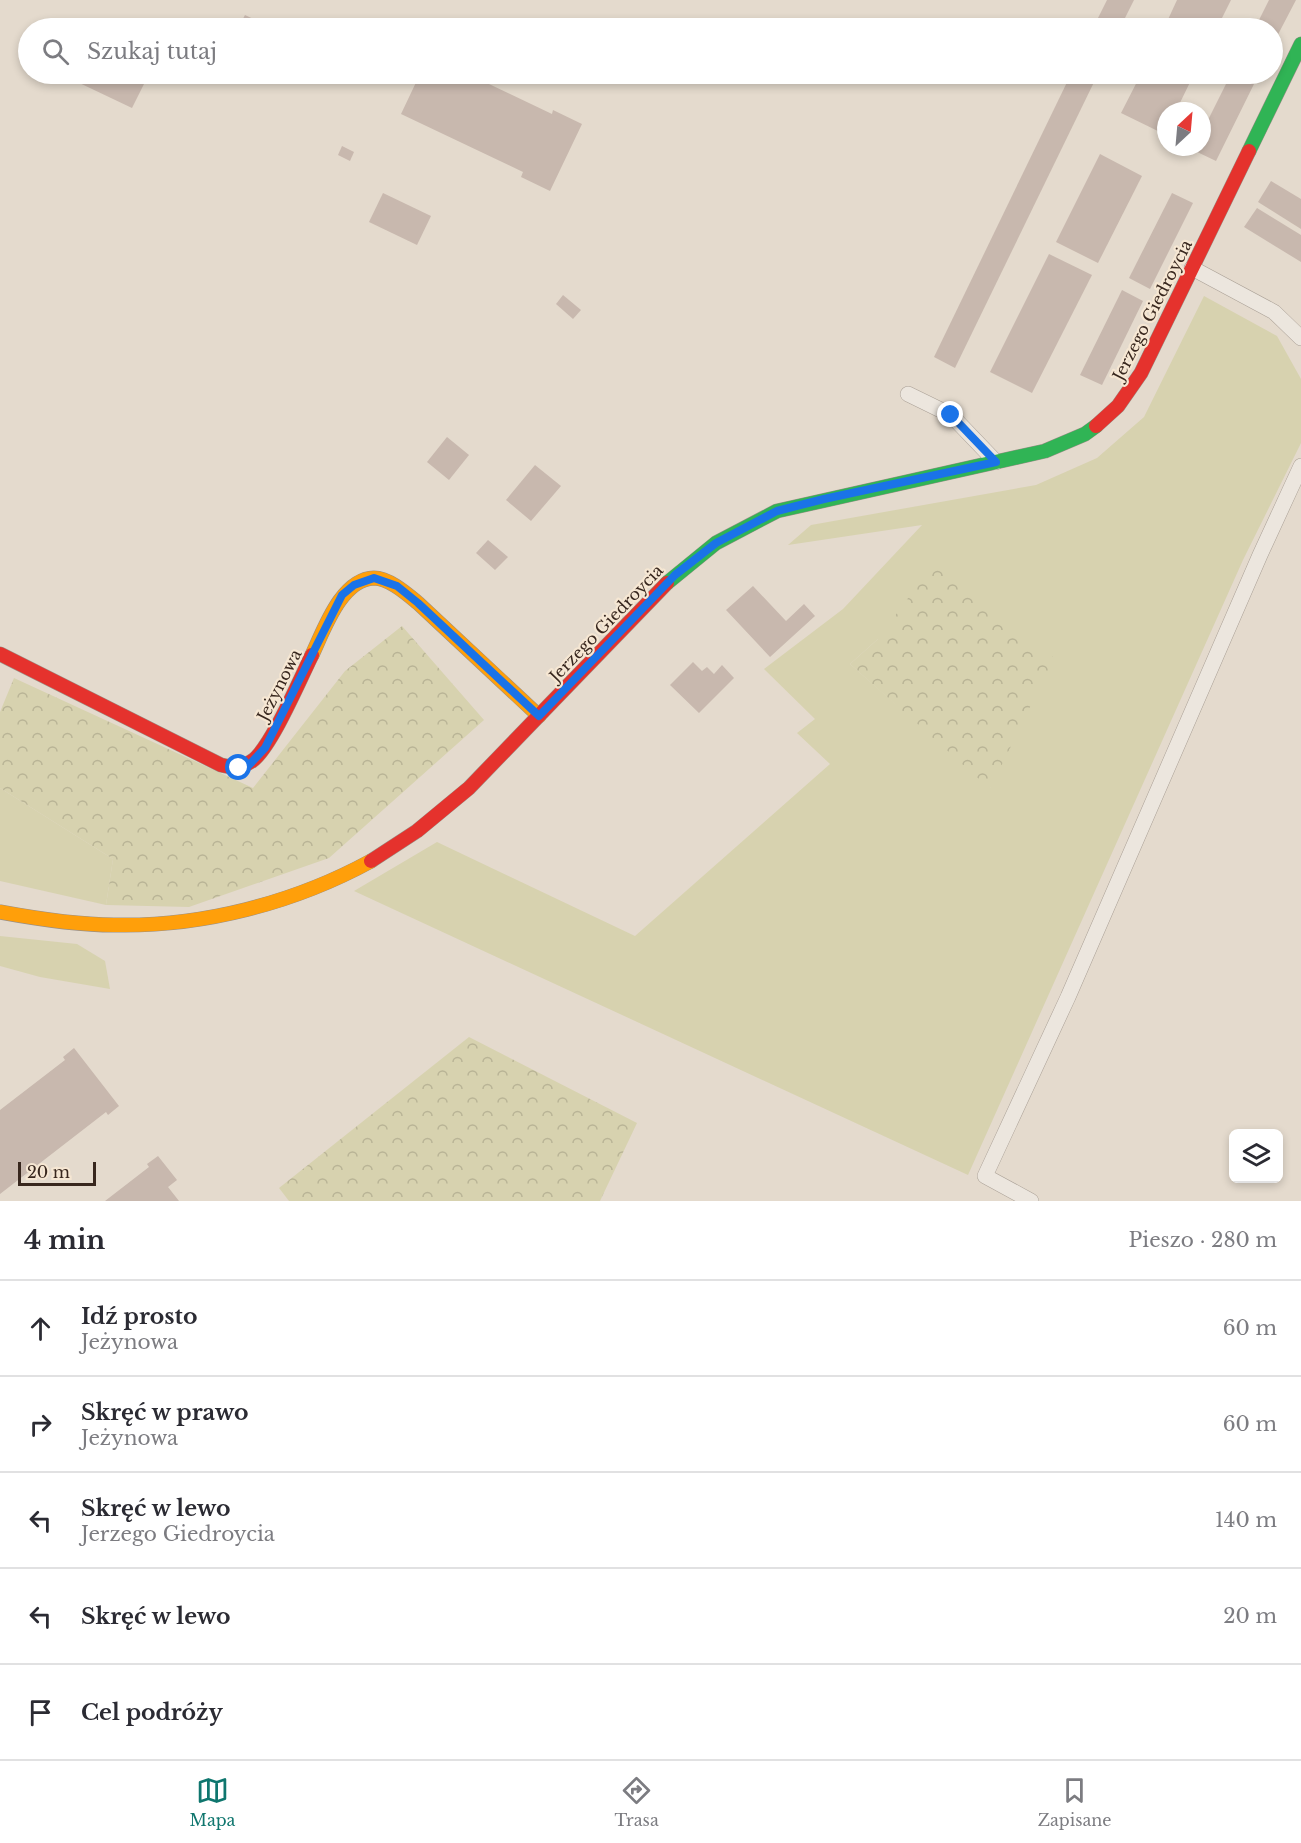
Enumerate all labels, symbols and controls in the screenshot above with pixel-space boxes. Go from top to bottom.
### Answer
search box [18,18,1283,84]
icon: search [39,35,72,68]
text: Szukaj tutaj [87,38,217,65]
north arrow [1157,102,1211,156]
street label: Jerzego Giedroycia [1107,236,1196,385]
route end [937,401,963,427]
street label: Jerzego Giedroycia [544,560,667,687]
street label: Jeżynowa [252,646,306,726]
route start [225,754,251,780]
map controls [1229,1129,1283,1183]
button: layers [1229,1129,1283,1183]
scale bar [18,1159,96,1186]
text: 20 m [27,1162,70,1182]
text: 4 min [24,1224,105,1256]
text: Pieszo · 280 m [1129,1228,1277,1252]
text: Idź prosto [81,1303,197,1330]
icon: ahead [24,1312,57,1345]
text: 60 m [1223,1316,1277,1340]
text: Jeżynowa [81,1330,178,1354]
text: Skręć w prawo [81,1399,248,1426]
icon: right [24,1408,57,1441]
text: 60 m [1223,1412,1277,1436]
text: Jeżynowa [81,1426,178,1450]
text: Skręć w lewo [81,1495,230,1522]
icon: left [24,1504,57,1537]
text: 140 m [1215,1508,1277,1532]
text: Jerzego Giedroycia [81,1522,275,1546]
icon: left [24,1600,57,1633]
text: Skręć w lewo [81,1603,230,1630]
text: 20 m [1223,1604,1277,1628]
icon: arrive [24,1696,57,1729]
text: Cel podróży [81,1699,223,1726]
tab: Mapa [189,1774,236,1830]
tab: Trasa [614,1774,659,1830]
tab: Zapisane [1038,1774,1112,1830]

